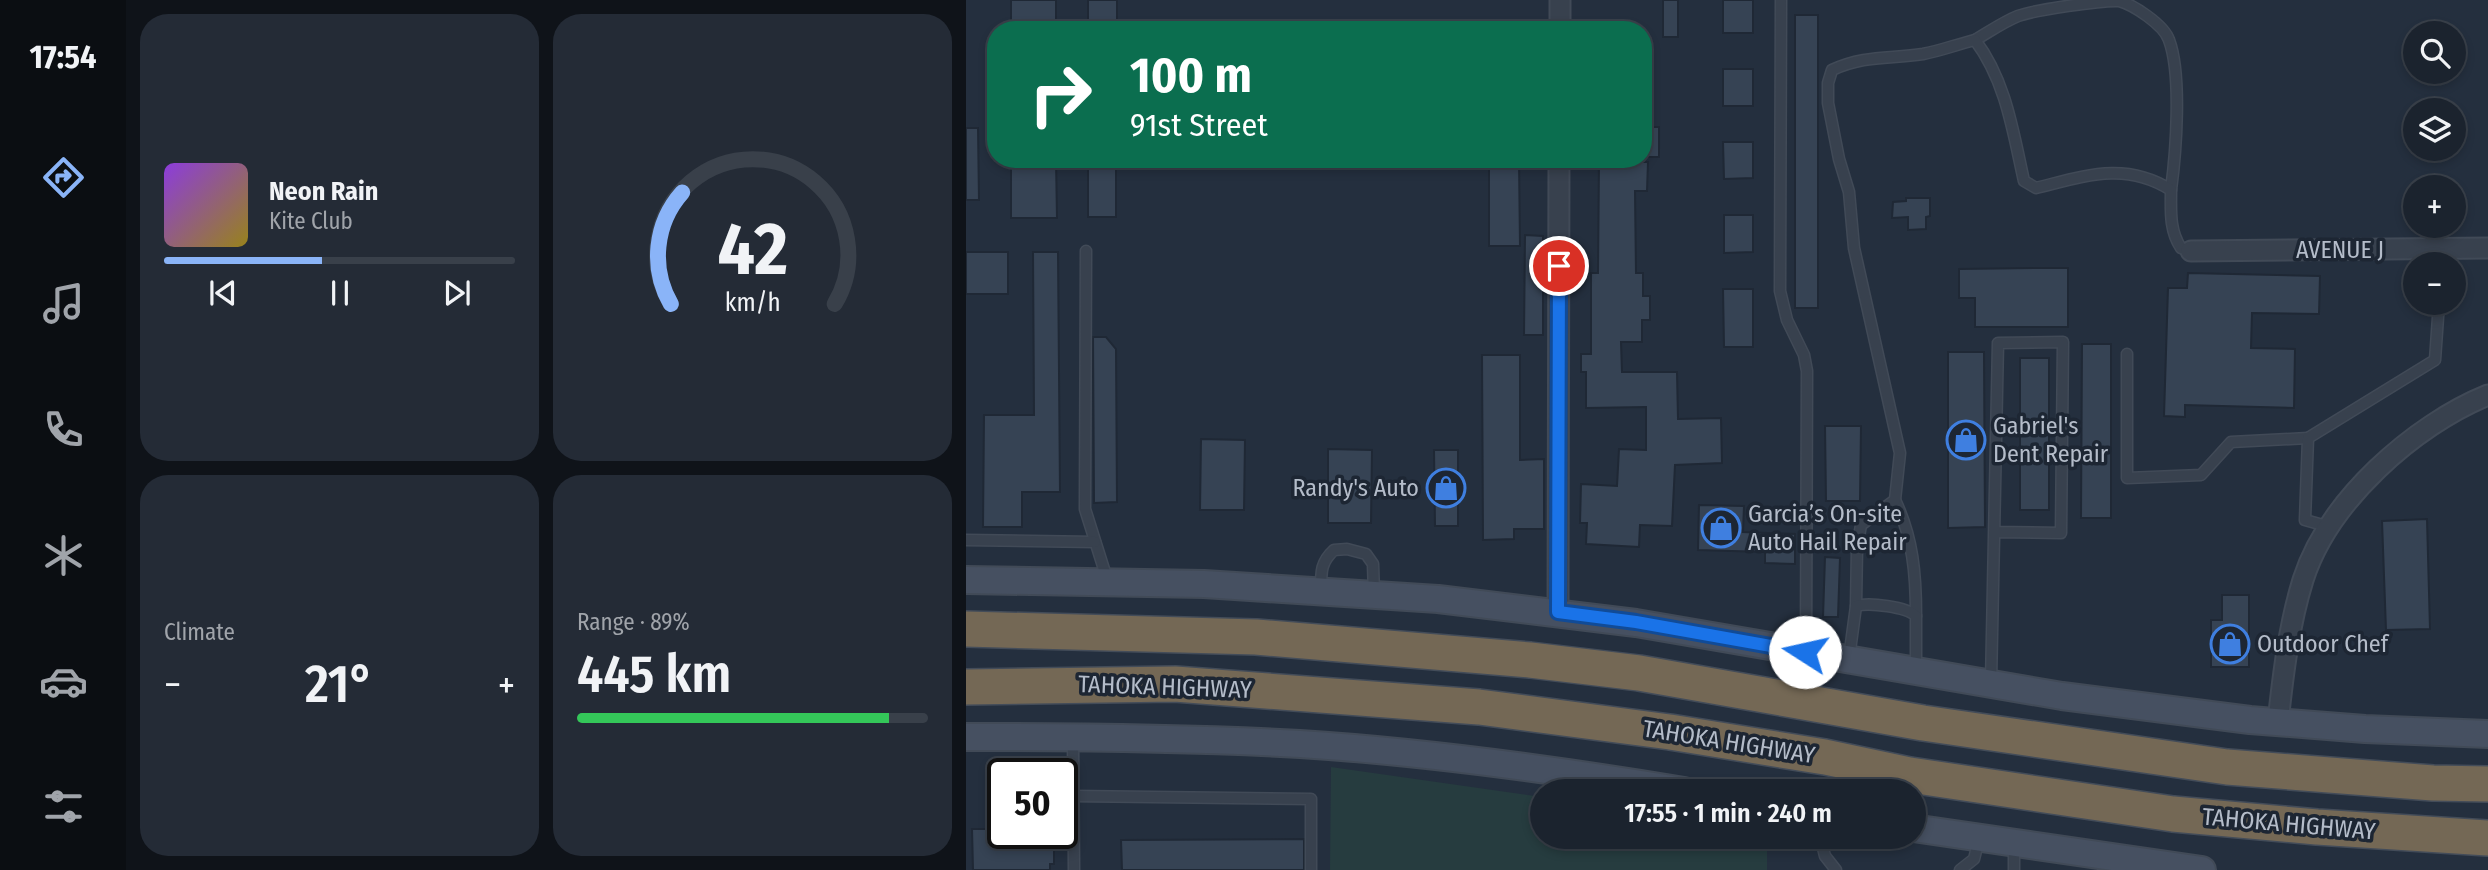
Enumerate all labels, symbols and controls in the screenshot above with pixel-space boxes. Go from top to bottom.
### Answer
map controls [2403,21,2466,315]
button: search [2403,21,2466,84]
text: 17:54 [30,38,96,76]
text: 100 m [1130,46,1252,105]
icon: right [1015,49,1106,140]
button: layers [2403,98,2466,161]
text: 91st Street [1130,106,1268,144]
icon: directions [39,153,88,202]
button: + [2403,175,2466,238]
text: Neon Rain [269,176,378,207]
text: 42 [717,206,788,293]
text: Kite Club [269,207,353,235]
pin [1529,236,1589,296]
street label: AVENUE J [2296,236,2384,264]
icon: arrive [1540,247,1578,285]
button: − [2403,252,2466,315]
icon: previous [204,274,242,312]
icon: pause [321,274,359,312]
icon: next [438,274,476,312]
icon: music [39,279,88,328]
text: km/h [725,288,780,318]
icon: phone [39,405,88,454]
place label: Gabriel's Dent Repair [1993,412,2109,468]
shop icon: Gabriel's Dent Repair [1945,419,1987,461]
shop icon: Randy's Auto [1425,467,1467,509]
place label: Randy's Auto [1292,474,1419,502]
place label: Garcia’s On-site Auto Hail Repair [1748,500,1907,556]
shop icon: Garcia’s On-site Auto Hail Repair [1700,507,1742,549]
icon: climate [39,531,88,580]
text: Range · 89% [577,608,690,636]
position arrow [1768,615,1842,689]
text: Climate [164,618,235,646]
shop icon: Outdoor Chef [2209,623,2251,665]
place label: Outdoor Chef [2257,630,2390,658]
text: 445 km [577,643,731,706]
text: 21° [305,653,374,716]
icon: car [39,657,88,706]
text: − [164,662,181,708]
text: + [498,662,515,708]
street label: TAHOKA HIGHWAY [1078,670,1252,704]
street label: TAHOKA HIGHWAY [1641,715,1817,769]
speed limit sign: 50 [987,758,1078,849]
icon: filters [39,782,88,831]
text: 17:55 · 1 min · 240 m [1624,798,1832,829]
street label: TAHOKA HIGHWAY [2201,802,2377,846]

